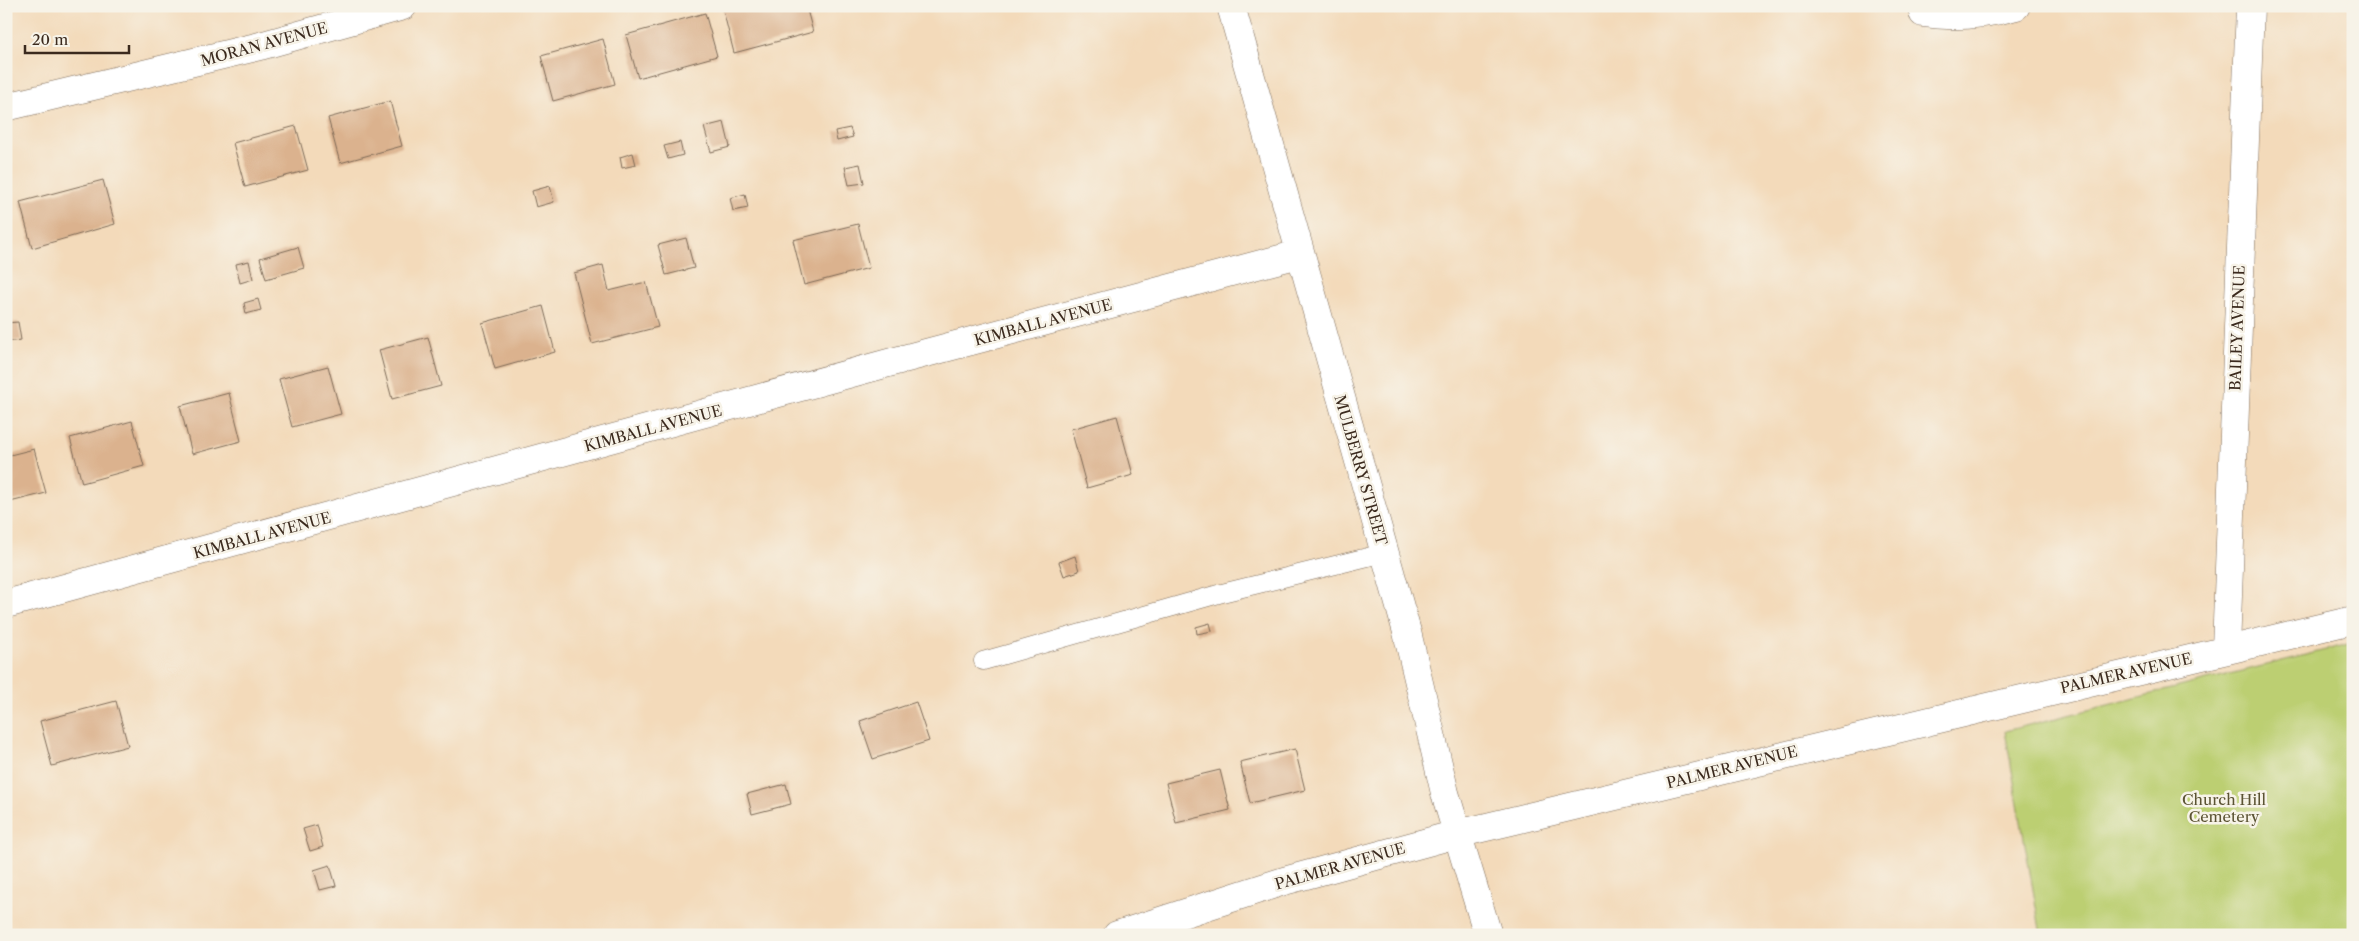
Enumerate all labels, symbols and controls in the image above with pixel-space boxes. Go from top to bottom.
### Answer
street label: MORAN AVENUE [198,18,330,70]
scale bar [25,22,129,54]
text: 20 m [32,30,68,49]
street label: BAILEY AVENUE [2225,265,2249,391]
street label: KIMBALL AVENUE [972,294,1114,350]
street label: MULBERRY STREET [1330,393,1392,548]
street label: KIMBALL AVENUE [582,400,724,456]
street label: KIMBALL AVENUE [191,507,333,563]
street label: PALMER AVENUE [2058,649,2194,697]
street label: PALMER AVENUE [1664,741,1800,793]
park label: Church Hill Cemetery [2182,790,2266,826]
street label: PALMER AVENUE [1273,838,1407,894]

